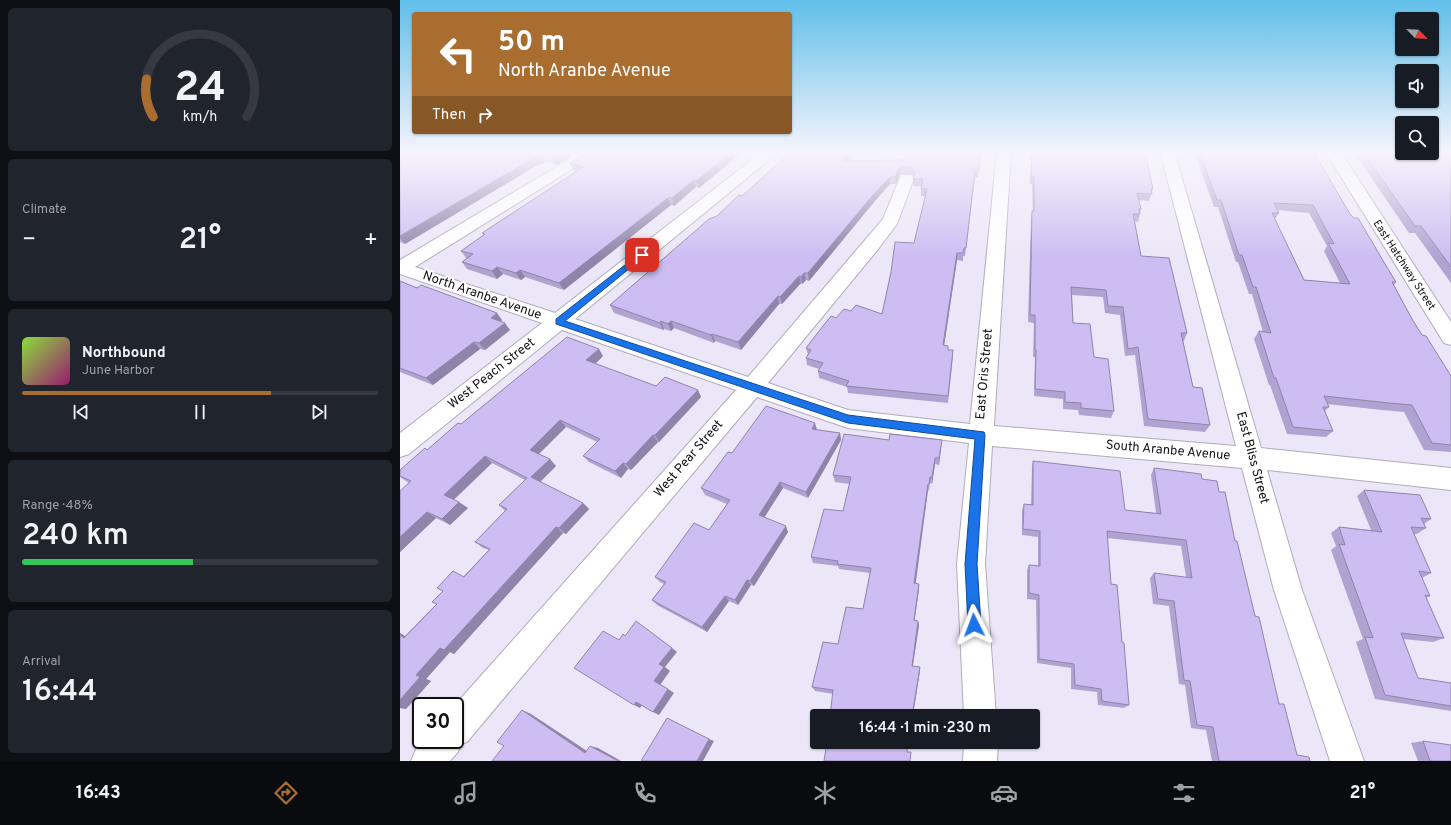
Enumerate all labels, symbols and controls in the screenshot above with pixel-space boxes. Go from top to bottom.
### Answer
north arrow [1395,12,1439,56]
map controls [1395,12,1439,160]
text: 50 m [498,25,565,61]
icon: left [432,28,484,80]
text: North Aranbe Avenue [498,60,671,83]
text: 24 [174,63,226,116]
button: sound [1395,64,1439,108]
icon: right [474,104,496,126]
text: Then [432,106,466,125]
text: km/h [183,108,217,126]
button: search [1395,116,1439,160]
text: Climate [22,202,67,218]
street label: East Hatchway Street [1370,217,1438,313]
text: 21° [179,222,221,259]
text: − [22,227,36,254]
text: + [364,227,378,254]
pin [625,238,659,272]
icon: arrive [631,244,653,266]
street label: North Aranbe Avenue [420,268,544,324]
street label: East Oris Street [973,328,997,420]
street label: West Peach Street [445,335,539,413]
text: Northbound [82,344,166,363]
text: June Harbor [82,363,155,379]
icon: previous [70,401,92,423]
icon: pause [189,401,211,423]
icon: next [308,401,330,423]
street label: East Bliss Street [1232,410,1272,506]
street label: West Pear Street [651,417,727,501]
street label: South Aranbe Avenue [1105,438,1231,464]
text: Range · 48% [22,498,93,514]
text: 240 km [22,518,129,555]
position arrow [953,604,995,646]
text: Arrival [22,654,61,670]
text: 16:44 [22,674,97,711]
speed limit sign: 30 [412,697,464,749]
text: 16:44 · 1 min · 230 m [859,719,991,738]
icon: directions [272,779,300,807]
icon: music [452,779,480,807]
icon: phone [631,779,659,807]
icon: climate [811,779,839,807]
icon: car [990,779,1018,807]
icon: filters [1170,779,1198,807]
text: 16:43 [76,782,121,805]
text: 21° [1349,782,1375,805]

